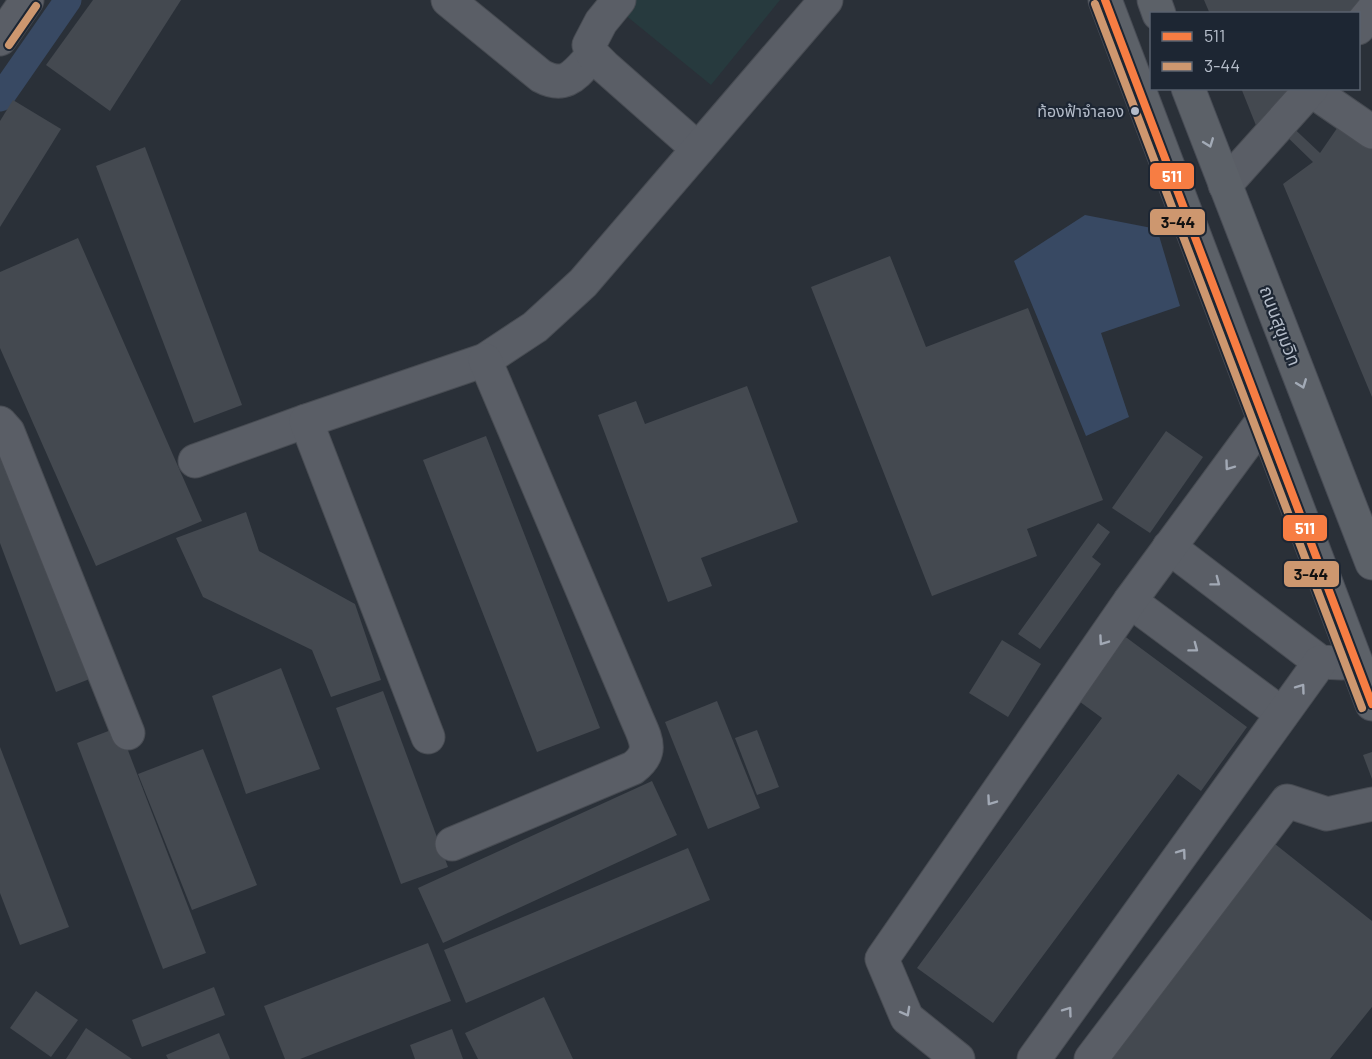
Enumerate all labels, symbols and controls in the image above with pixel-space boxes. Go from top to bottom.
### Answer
legend [1150,12,1360,90]
text: 511 [1204,24,1225,46]
text: 3-44 [1204,54,1240,76]
place label: ท้องฟ้าจำลอง [1037,101,1124,120]
marker: ท้องฟ้าจำลอง [1129,105,1141,117]
one-way arrow [1202,137,1214,148]
line badge: 511 [1149,162,1195,190]
text: 511 [1162,166,1182,185]
line badge: 3-44 [1149,208,1206,236]
text: 3-44 [1161,212,1195,231]
street label: ถนนสุขุมวิท [1255,283,1306,369]
one-way arrow [1295,377,1307,388]
one-way arrow [1225,459,1236,470]
line badge: 511 [1282,514,1328,542]
text: 511 [1295,518,1315,537]
line badge: 3-44 [1283,560,1340,588]
text: 3-44 [1294,564,1328,583]
one-way arrow [1209,575,1220,586]
one-way arrow [1099,634,1110,645]
one-way arrow [1187,641,1198,652]
one-way arrow [1294,683,1305,694]
one-way arrow [987,794,998,805]
one-way arrow [1175,849,1186,860]
one-way arrow [899,1006,910,1016]
one-way arrow [1061,1007,1072,1018]

